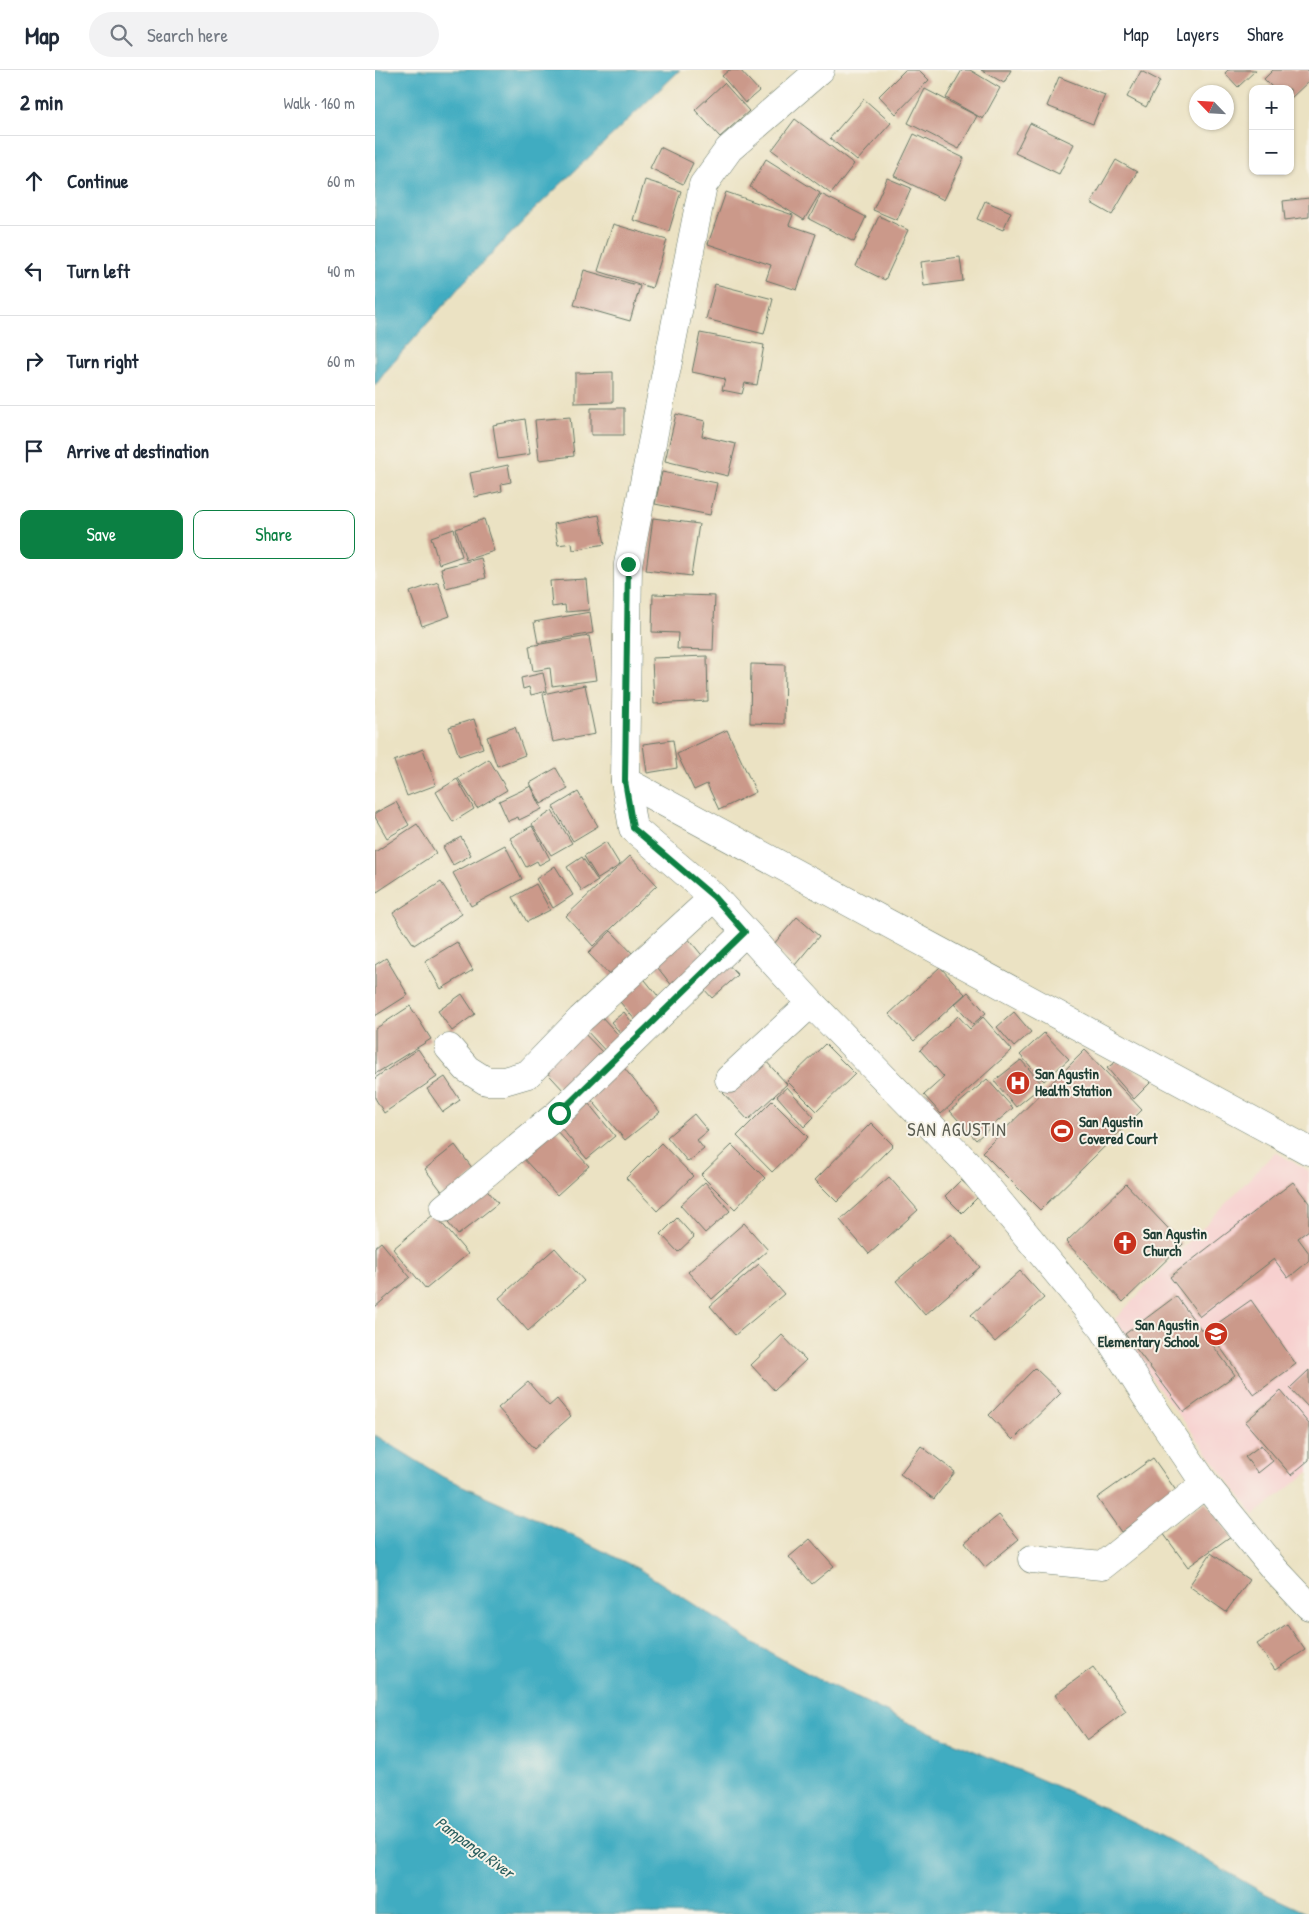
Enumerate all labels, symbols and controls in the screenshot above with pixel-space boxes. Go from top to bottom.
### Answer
search box [89,12,439,57]
text: Map [25,19,59,51]
icon: search [107,21,135,49]
text: Search here [147,22,228,48]
text: Map [1123,22,1149,47]
text: Layers [1177,22,1219,47]
text: Share [1247,22,1284,47]
north arrow [1189,85,1234,130]
map controls [1249,85,1294,175]
button: + [1249,85,1294,130]
text: 2 min [20,88,63,117]
text: Walk · 160 m [283,92,355,114]
button: − [1249,130,1294,175]
icon: ahead [20,167,48,195]
text: Continue [67,168,128,194]
text: 60 m [327,170,355,192]
icon: left [20,257,48,285]
text: Turn left [67,258,130,284]
text: 40 m [327,260,355,282]
icon: right [20,347,48,375]
text: Turn right [67,348,138,374]
text: 60 m [327,350,355,372]
icon: arrive [20,437,48,465]
text: Arrive at destination [67,438,209,464]
button: Save [20,510,183,559]
button: Share [193,510,355,559]
route end [617,553,640,576]
place label: San Agustin Health Station [1035,1063,1112,1101]
hospital icon: San Agustin Health Station [1005,1070,1031,1096]
route start [548,1102,571,1125]
place label: San Agustin Covered Court [1079,1111,1158,1149]
district label: SAN AGUSTIN [907,1117,1007,1142]
sports icon: San Agustin Covered Court [1049,1118,1075,1144]
place label: San Agustin Church [1143,1223,1207,1261]
church icon: San Agustin Church [1112,1230,1138,1256]
place label: San Agustin Elementary School [1098,1314,1200,1353]
school or university icon: San Agustin Elementary School [1203,1321,1229,1347]
water label: Pampanga River [431,1811,520,1884]

